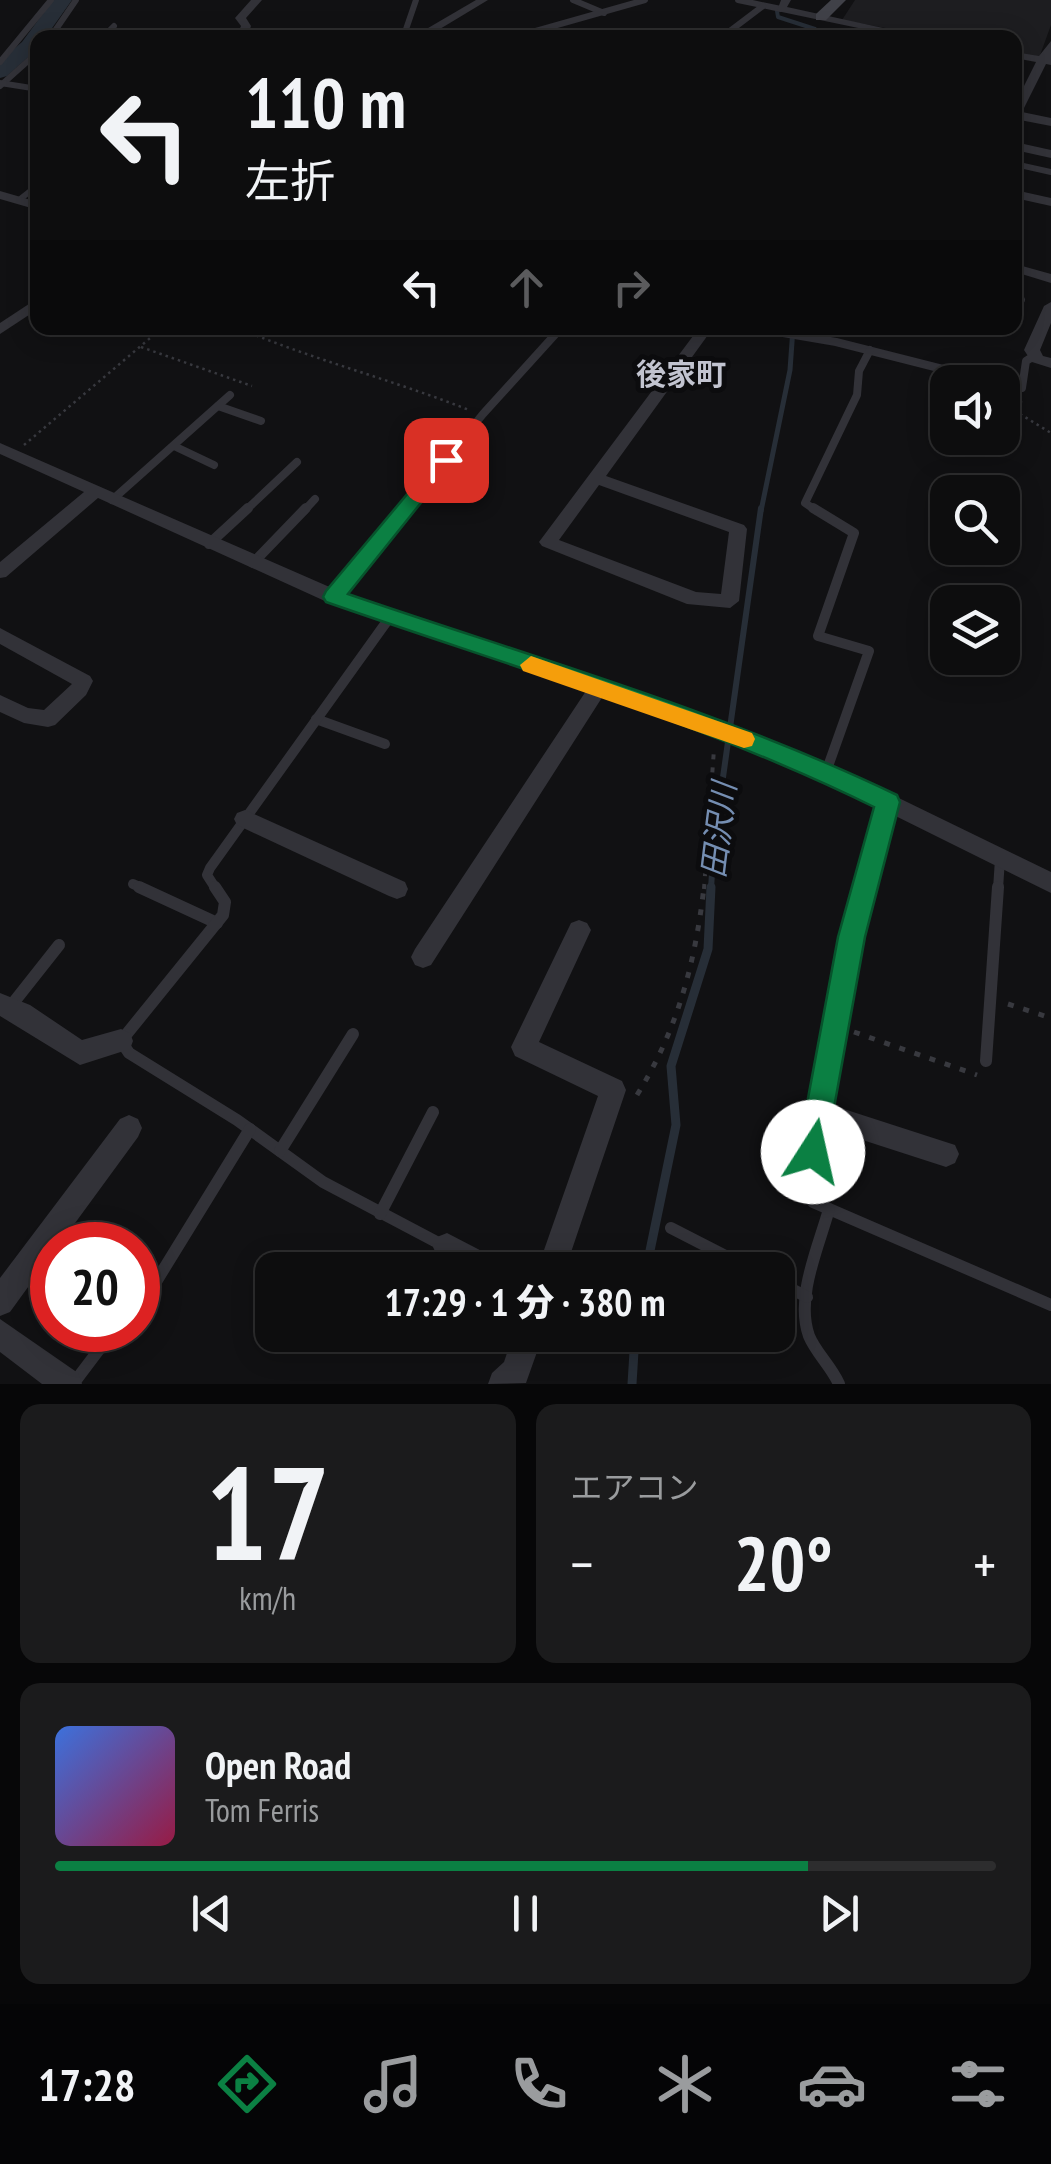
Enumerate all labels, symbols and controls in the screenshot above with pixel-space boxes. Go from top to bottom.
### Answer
text: 110 m [245,57,406,147]
icon: left [80,70,210,200]
text: 左折 [245,151,335,209]
icon: left [394,260,449,315]
icon: ahead [499,260,554,315]
icon: right [604,260,659,315]
district label: 後家町 [636,354,726,393]
map controls [930,365,1020,675]
button: sound [930,365,1020,455]
pin [404,418,489,503]
icon: arrive [419,433,474,488]
button: search [930,475,1020,565]
button: layers [930,585,1020,675]
water label: 田沢川 [691,777,745,880]
position arrow [761,1100,865,1204]
speed limit sign: 20 [30,1222,160,1352]
text: 17:29 · 1 分 · 380 m [385,1277,665,1326]
text: 17 [206,1428,330,1596]
text: エアコン [571,1466,699,1508]
text: 20° [734,1515,833,1612]
text: − [571,1528,593,1599]
text: + [973,1528,996,1599]
text: km/h [239,1577,296,1619]
text: Open Road [205,1740,351,1789]
text: Tom Ferris [205,1789,319,1831]
icon: previous [184,1886,239,1941]
icon: pause [498,1886,553,1941]
icon: next [812,1886,867,1941]
icon: directions [212,2049,282,2119]
icon: music [358,2049,428,2119]
icon: phone [504,2049,574,2119]
icon: climate [650,2049,720,2119]
icon: car [797,2049,867,2119]
icon: filters [943,2049,1013,2119]
text: 17:28 [38,2055,135,2113]

